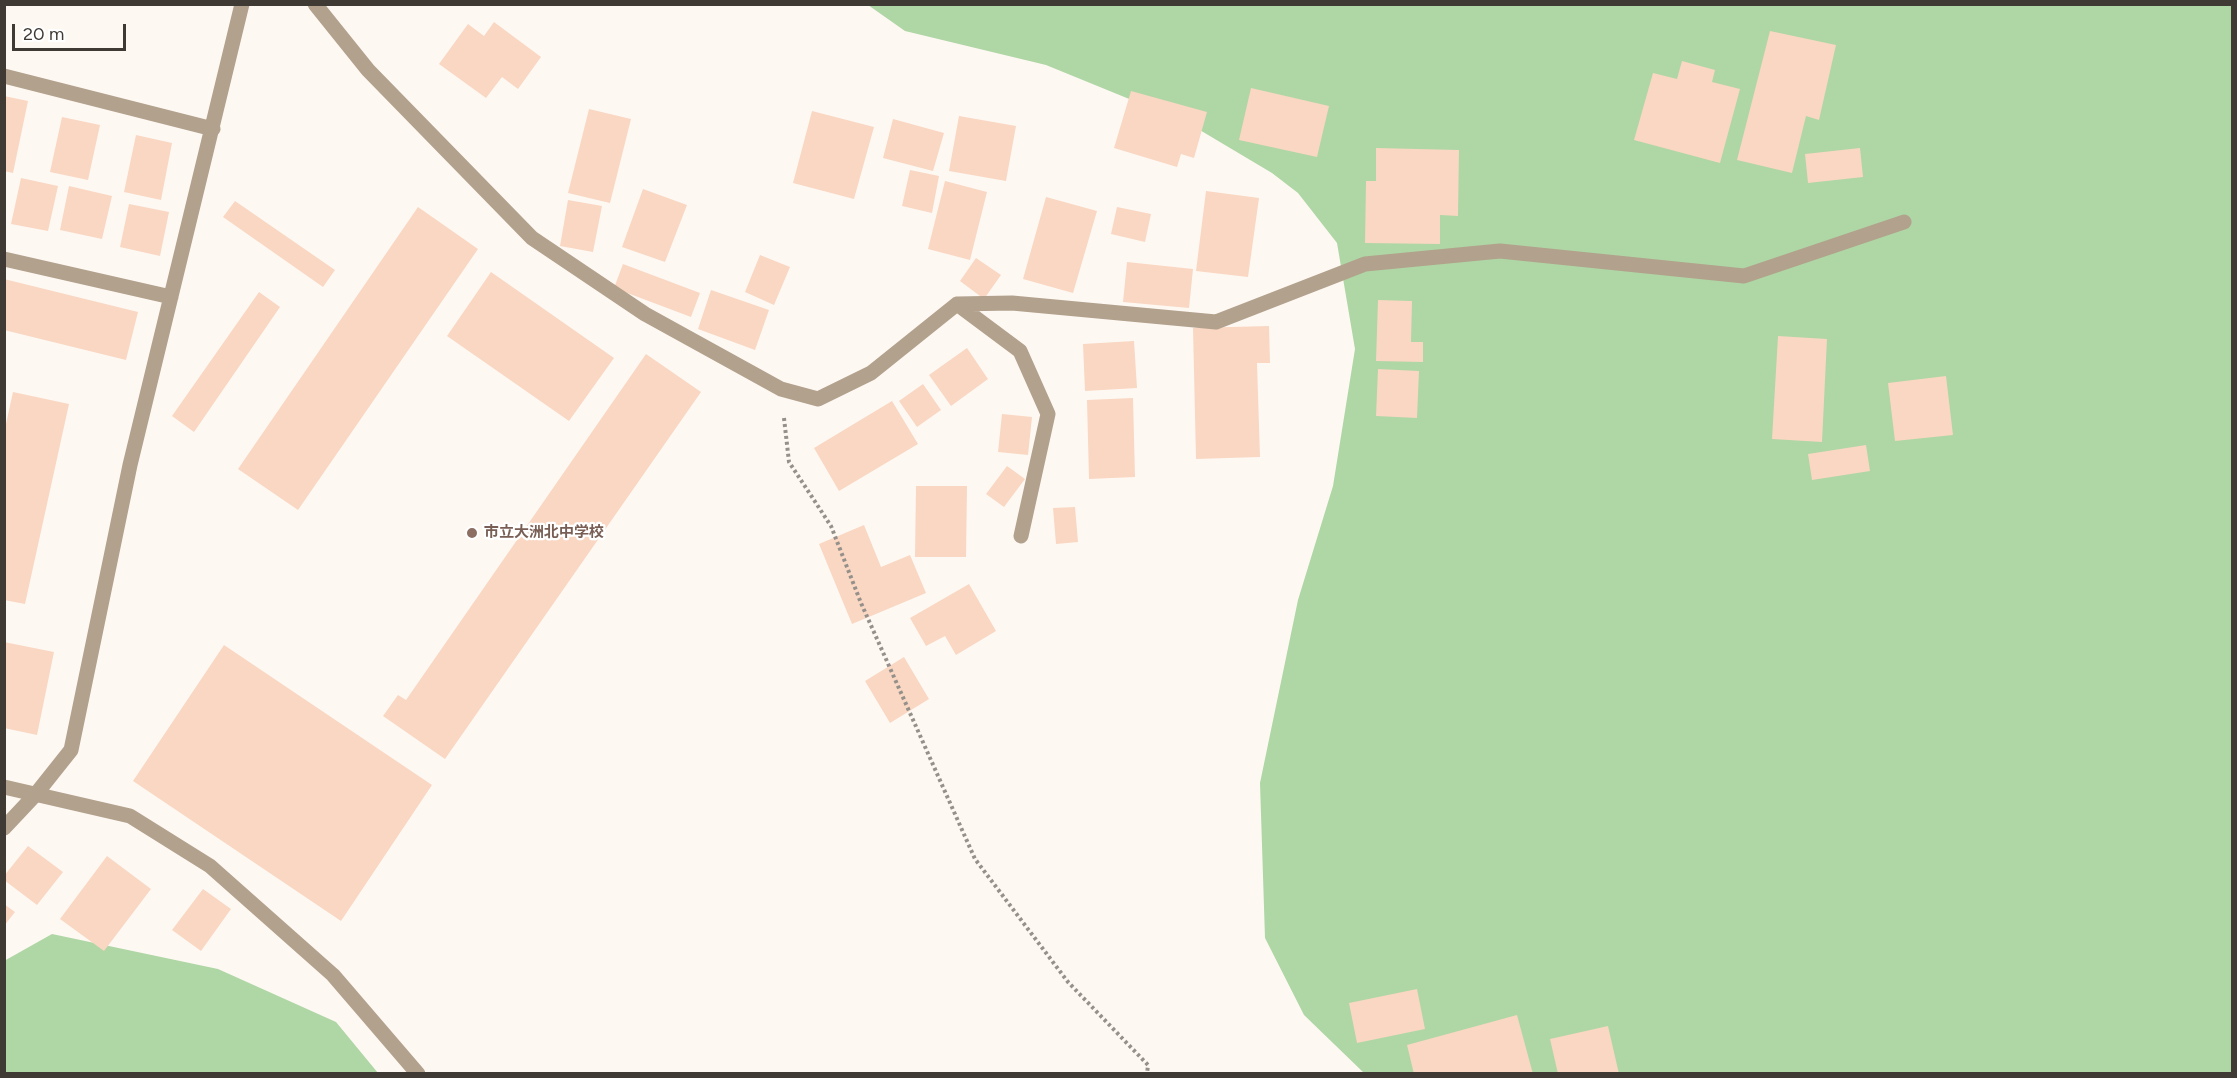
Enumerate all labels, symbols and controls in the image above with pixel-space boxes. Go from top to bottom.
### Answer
scale bar [15,12,129,50]
text: 20 m [23,23,64,45]
place label: 市立大洲北中学校 [484,524,604,542]
marker: 市立大洲北中学校 [465,526,479,540]

